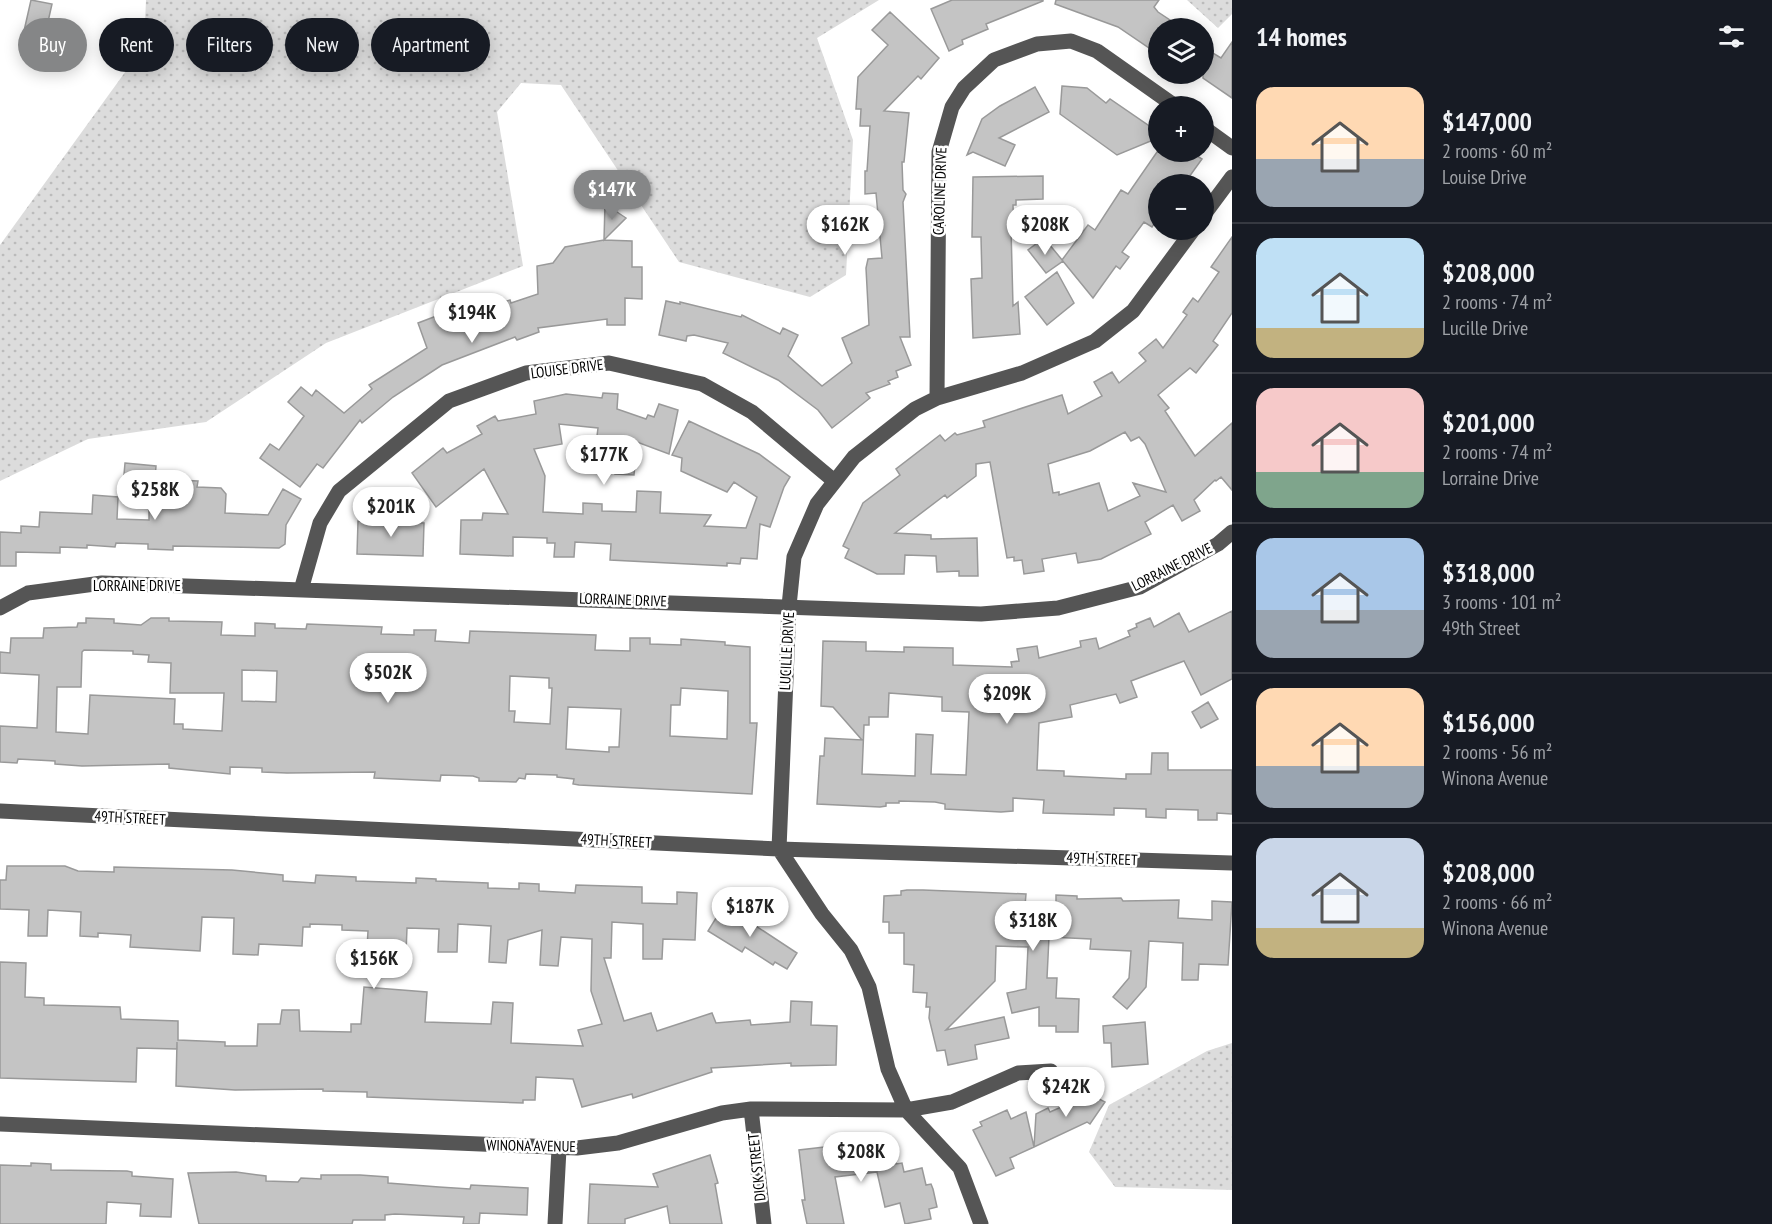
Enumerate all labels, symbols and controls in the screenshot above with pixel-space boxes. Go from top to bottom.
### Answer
chip: Buy [18,18,87,72]
chip: Rent [99,18,174,72]
chip: Filters [186,18,273,72]
chip: New [285,18,359,72]
chip: Apartment [371,18,490,72]
map controls [1148,18,1214,240]
button: layers [1148,18,1214,84]
text: 14 homes [1256,20,1347,53]
icon: filters [1715,20,1748,53]
button: + [1148,96,1214,162]
text: $147,000 [1442,105,1532,138]
icon: home [1304,111,1376,183]
text: 2 rooms · 60 m² [1442,138,1552,164]
street label: CAROLINE DRIVE [928,147,951,235]
text: Louise Drive [1442,164,1527,190]
pin: $147K [570,170,654,221]
button: − [1148,174,1214,240]
text: $147K [588,176,636,202]
pin: $162K [803,205,887,256]
pin: $208K [1003,205,1087,256]
text: $162K [821,211,869,237]
text: $208K [1021,211,1069,237]
text: $208,000 [1442,256,1535,289]
icon: home [1304,262,1376,334]
text: 2 rooms · 74 m² [1442,289,1552,315]
pin: $194K [430,293,514,344]
text: $194K [448,299,496,325]
text: Lucille Drive [1442,315,1528,341]
street label: LOUISE DRIVE [530,355,604,382]
text: $201,000 [1442,406,1535,439]
icon: home [1304,412,1376,484]
pin: $177K [562,435,646,486]
text: 2 rooms · 74 m² [1442,439,1552,465]
text: $177K [580,441,628,467]
text: Lorraine Drive [1442,465,1539,491]
pin: $258K [113,470,197,521]
text: $258K [131,476,179,502]
pin: $201K [349,487,433,538]
text: $201K [367,493,415,519]
street label: LORRAINE DRIVE [1128,538,1215,595]
text: $318,000 [1442,556,1535,589]
icon: home [1304,562,1376,634]
street label: LORRAINE DRIVE [93,576,181,595]
street label: LORRAINE DRIVE [579,588,667,611]
text: 3 rooms · 101 m² [1442,589,1561,615]
street label: LUCILLE DRIVE [775,611,798,691]
text: 49th Street [1442,615,1520,641]
pin: $502K [346,653,430,704]
text: $502K [364,659,412,685]
pin: $209K [965,674,1049,725]
text: $209K [983,680,1031,706]
text: $156,000 [1442,706,1535,739]
icon: home [1304,712,1376,784]
text: 2 rooms · 56 m² [1442,739,1552,765]
text: Winona Avenue [1442,765,1548,791]
street label: 49TH STREET [94,806,166,829]
street label: 49TH STREET [580,829,652,852]
street label: 49TH STREET [1066,848,1138,869]
text: $208,000 [1442,856,1535,889]
icon: home [1304,862,1376,934]
pin: $187K [708,887,792,938]
text: 2 rooms · 66 m² [1442,889,1552,915]
text: $187K [726,893,774,919]
pin: $318K [991,901,1075,952]
text: $318K [1009,907,1057,933]
text: Winona Avenue [1442,915,1548,941]
pin: $156K [332,939,416,990]
text: $156K [350,945,398,971]
pin: $242K [1024,1067,1108,1118]
text: $242K [1042,1073,1090,1099]
street label: DICK STREET [743,1132,770,1202]
pin: $208K [819,1132,903,1183]
street label: WINONA AVENUE [486,1135,576,1156]
text: $208K [837,1138,885,1164]

